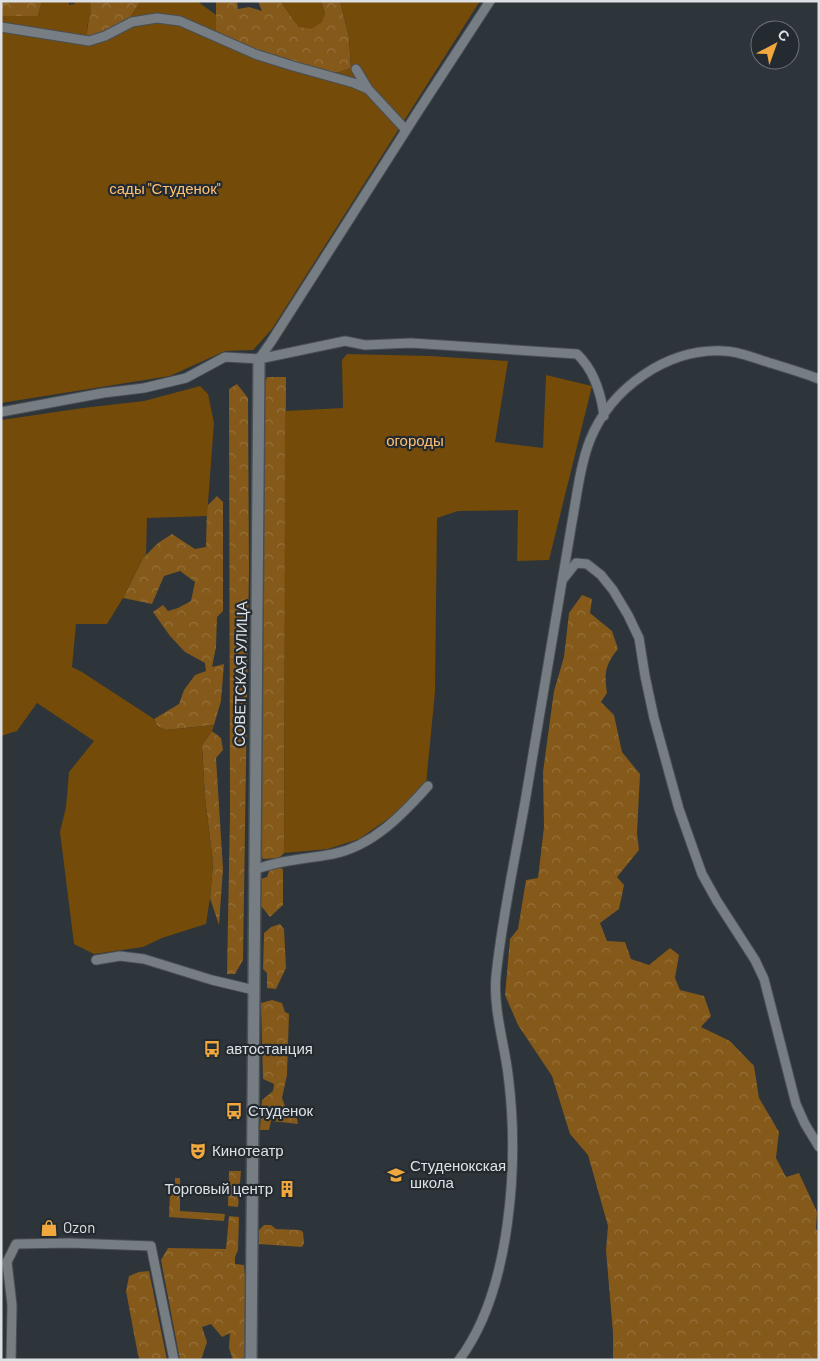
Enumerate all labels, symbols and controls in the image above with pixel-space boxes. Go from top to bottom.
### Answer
north arrow [750,20,800,70]
text: С [774,25,793,45]
park label: сады "Студенок" [109,179,221,197]
park label: огороды [386,431,444,449]
street label: СОВЕТСКАЯ УЛИЦА [230,601,250,747]
bus stop icon: автостанция [202,1039,222,1059]
place label: автостанция [226,1039,313,1057]
bus stop icon: Студенок [224,1101,244,1121]
place label: Студенок [248,1101,314,1119]
theatre icon: Кинотеатр [188,1141,208,1161]
place label: Кинотеатр [212,1141,284,1159]
place label: Студенокская школа [410,1156,506,1191]
school or university icon: Студенокская школа [386,1165,406,1185]
place label: Торговый центр [164,1179,273,1197]
building icon: Торговый центр [277,1179,297,1199]
shop icon: Ozon [39,1218,59,1238]
place label: Ozon [63,1218,95,1236]

